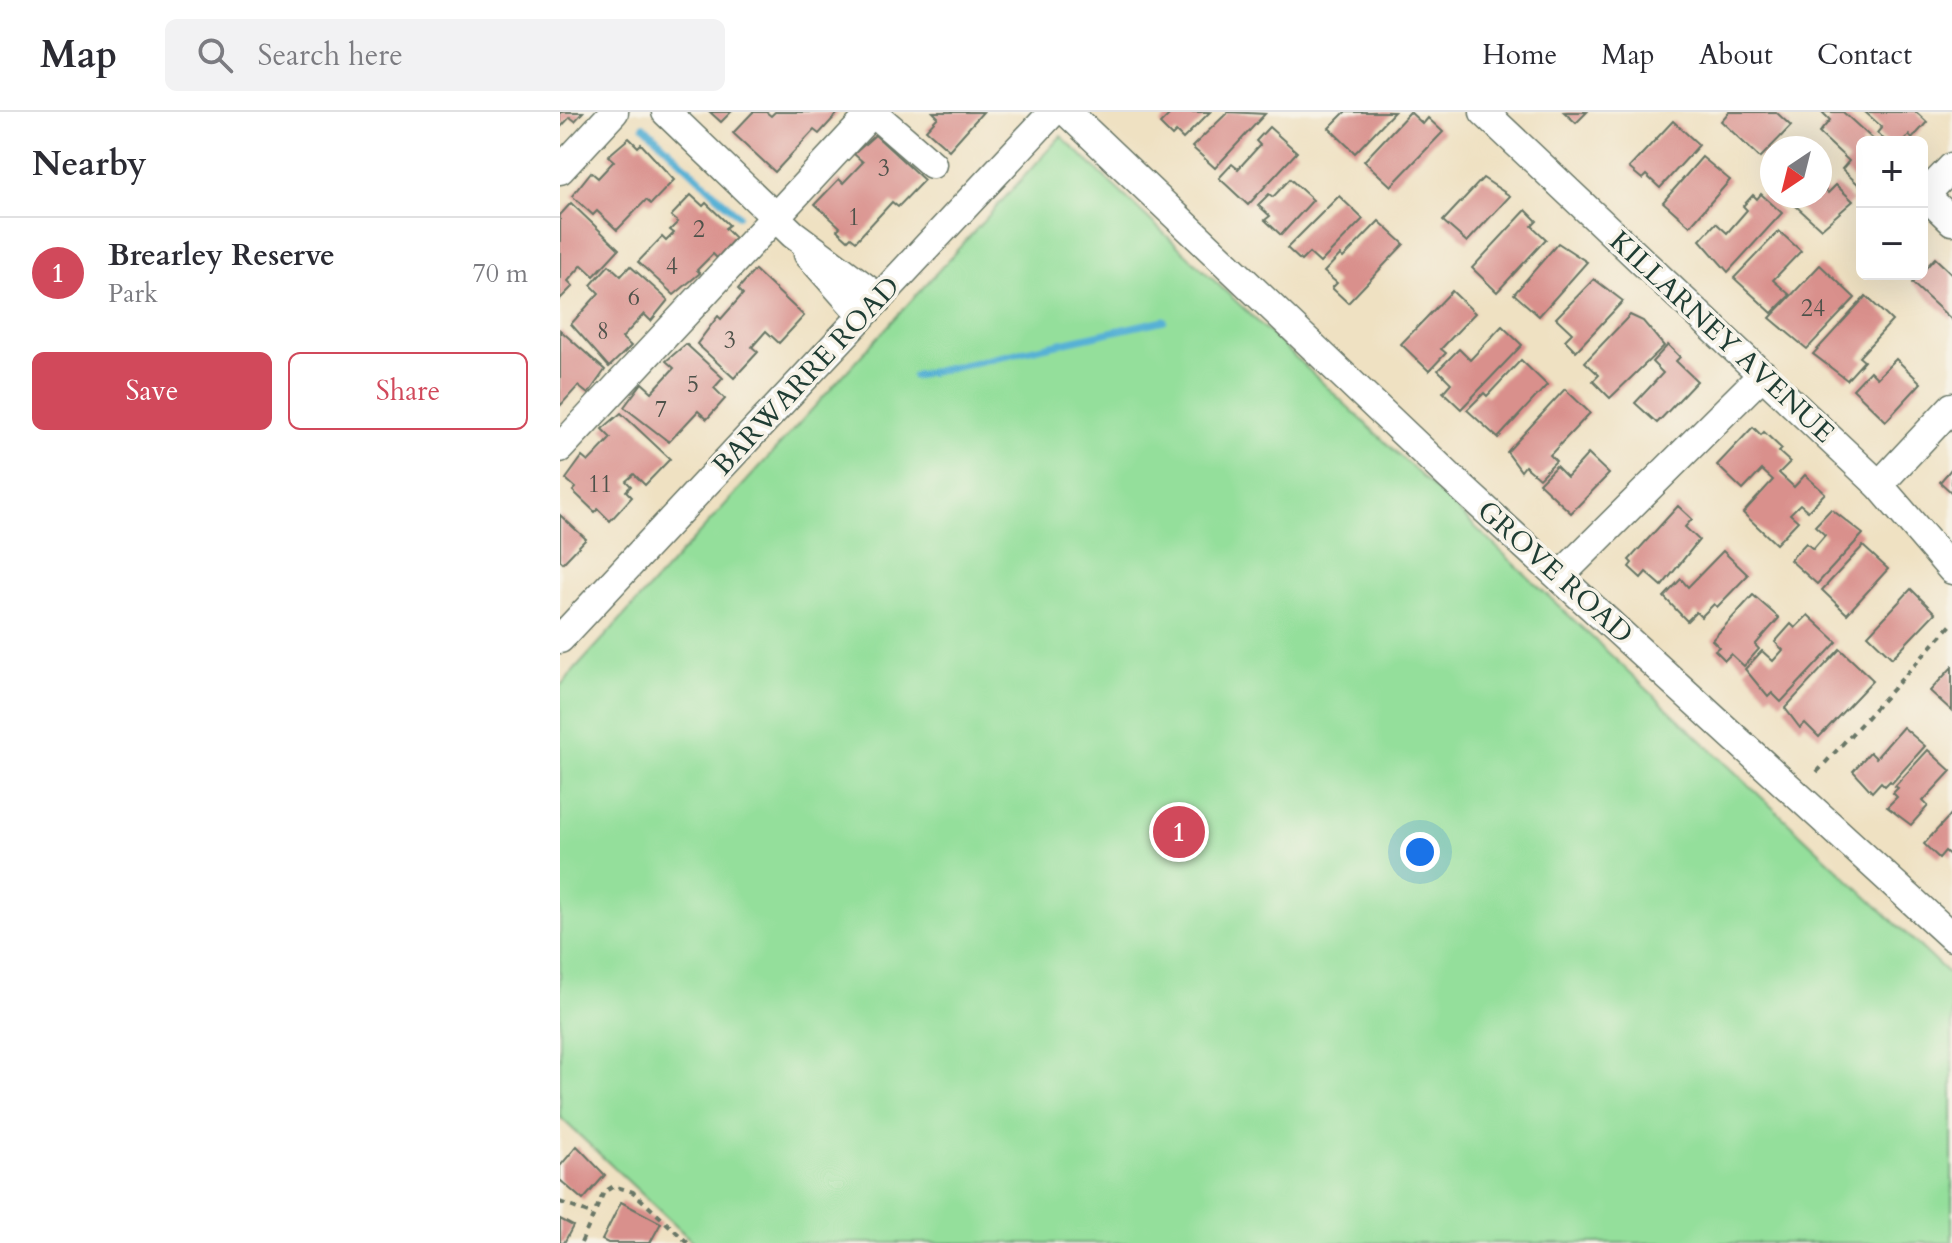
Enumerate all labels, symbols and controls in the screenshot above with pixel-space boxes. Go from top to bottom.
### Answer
search box [165,19,725,91]
text: Map [40,29,117,81]
icon: search [193,33,237,77]
text: Search here [257,35,403,76]
text: Home [1482,36,1557,74]
text: Map [1601,36,1655,74]
text: About [1699,36,1773,74]
text: Contact [1817,36,1912,74]
north arrow [1760,136,1832,208]
map controls [1856,136,1928,280]
button: + [1856,136,1928,208]
text: Nearby [32,141,147,187]
house number: 3 [878,152,890,185]
house number: 1 [848,201,860,234]
button: − [1856,208,1928,280]
house number: 2 [693,213,705,246]
street label: KILLARNEY AVENUE [1601,223,1843,451]
text: Brearley Reserve [108,235,335,276]
house number: 4 [666,250,678,283]
text: 1 [51,256,65,291]
text: 70 m [472,256,528,291]
street label: BARWARRE ROAD [704,268,908,484]
text: Park [108,276,158,311]
house number: 6 [628,281,640,314]
house number: 24 [1801,292,1825,325]
house number: 8 [597,315,609,348]
house number: 3 [724,324,736,357]
button: Save [32,352,272,430]
button: Share [288,352,528,430]
house number: 5 [687,368,699,401]
house number: 7 [655,393,667,426]
house number: 11 [588,468,612,501]
street label: GROVE ROAD [1469,492,1641,652]
pin: 1 [1153,802,1205,862]
your location [1400,832,1440,872]

